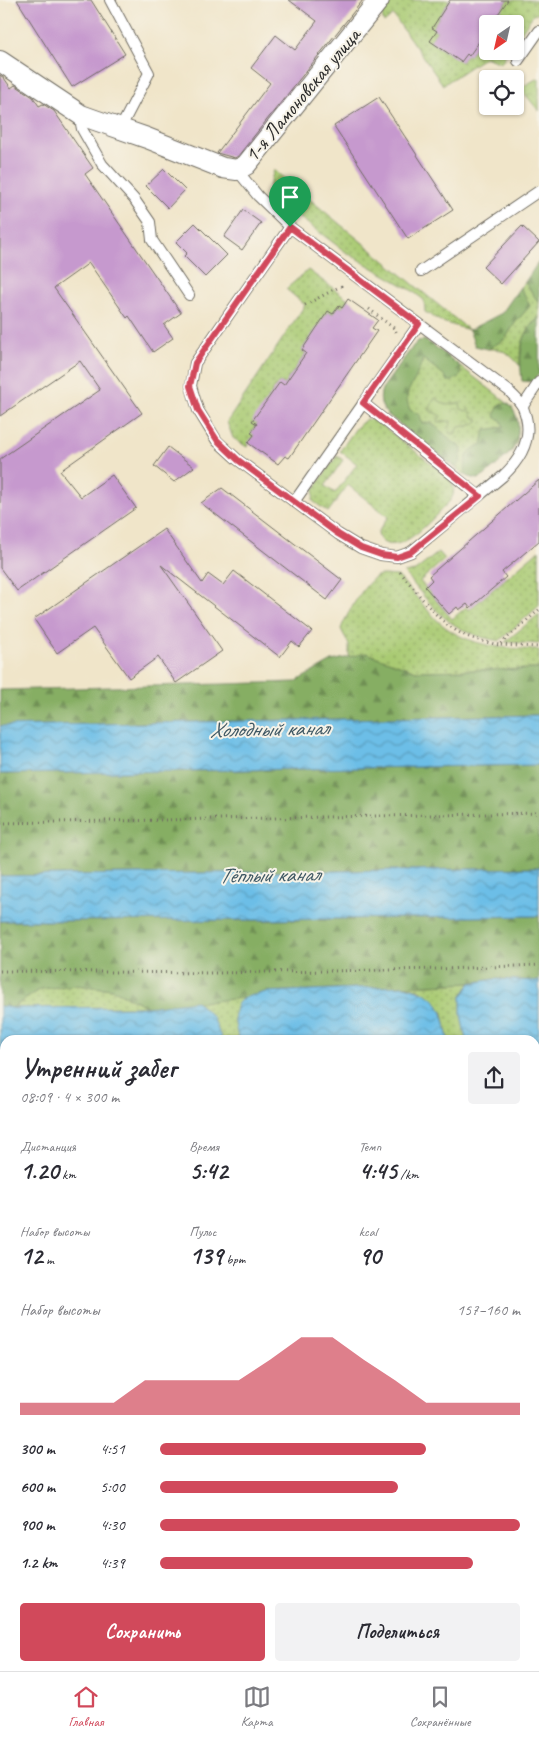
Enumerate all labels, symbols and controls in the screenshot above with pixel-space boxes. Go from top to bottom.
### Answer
north arrow [479,15,524,60]
map controls [479,15,524,115]
street label: 1-я Ламоновская улица [238,21,367,167]
button: locate [479,70,524,115]
pin [269,176,311,227]
icon: arrive [276,183,304,211]
water label: Холодный канал [209,714,332,744]
water label: Тёплый канал [219,860,323,890]
text: Утренний забег [20,1050,176,1085]
button: share [468,1052,520,1104]
text: 08:09 · 4 × 300 m [20,1087,119,1107]
text: Дистанция [20,1138,76,1155]
text: Время [189,1138,219,1155]
text: Темп [359,1138,381,1155]
text: 1.20 [20,1155,59,1187]
text: 5:42 [189,1155,228,1187]
text: 4:45 [359,1155,397,1187]
text: km [59,1166,76,1183]
text: /km [397,1166,419,1183]
text: Набор высоты [20,1223,89,1240]
text: Пульс [189,1223,216,1240]
text: kcal [359,1223,377,1240]
text: 12 [20,1240,43,1272]
text: 139 [189,1240,223,1272]
text: 90 [359,1240,381,1272]
text: m [43,1251,54,1268]
text: bpm [223,1251,245,1268]
text: Набор высоты [20,1300,99,1320]
text: 157–160 m [457,1300,520,1320]
text: 300 m [20,1439,55,1459]
text: 4:51 [100,1439,125,1459]
text: 600 m [20,1477,55,1497]
text: 5:00 [100,1477,125,1497]
text: 900 m [20,1515,54,1535]
text: 4:30 [100,1515,125,1535]
text: 1.2 km [20,1553,57,1573]
text: 4:39 [100,1553,125,1573]
button: Сохранить [20,1603,265,1661]
button: Поделиться [275,1603,520,1661]
tab: Главная [69,1683,104,1730]
tab: Карта [241,1683,273,1730]
tab: Сохранённые [410,1683,470,1730]

